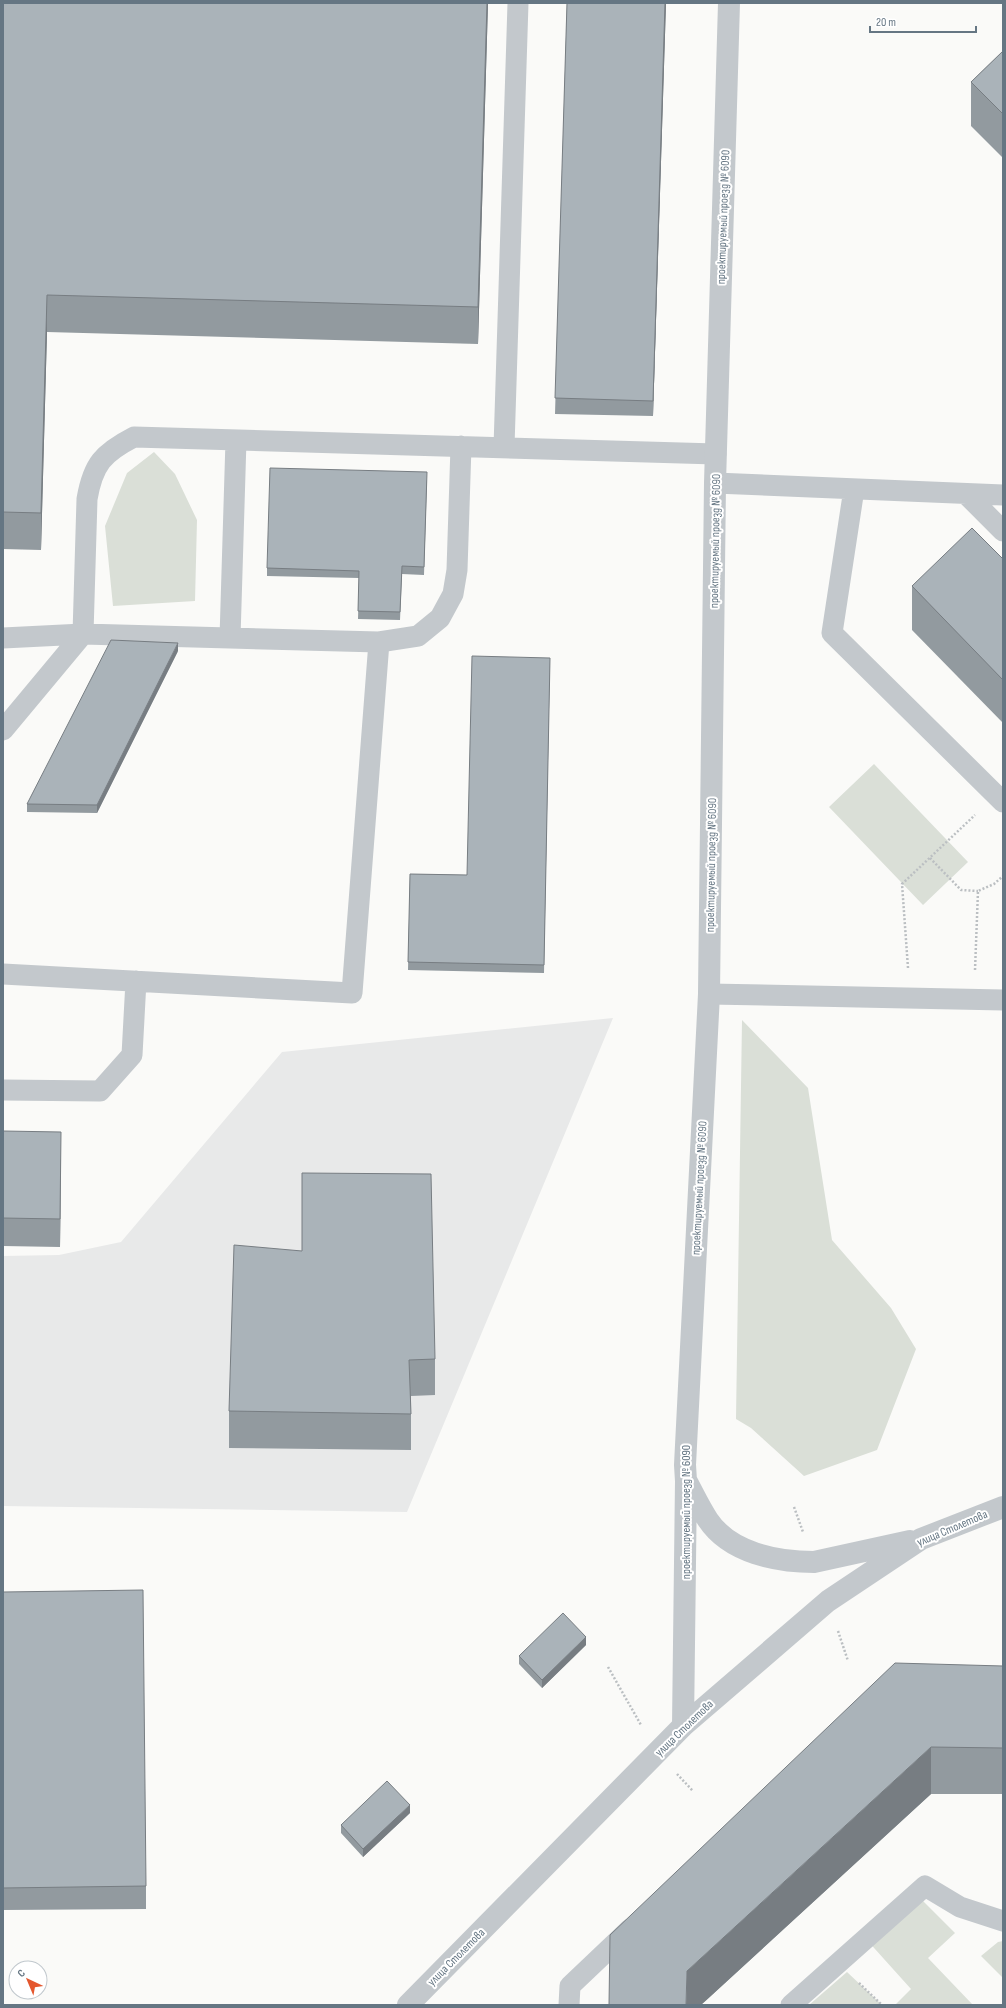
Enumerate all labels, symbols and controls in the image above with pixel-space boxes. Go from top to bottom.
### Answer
scale bar [870,8,976,34]
text: 20 m [876,15,896,30]
street label: проектируемый проезд № 6090 [714,150,733,284]
street label: проектируемый проезд № 6090 [707,474,724,608]
street label: проектируемый проезд № 6090 [703,798,720,932]
street label: проектируемый проезд № 6090 [688,1121,711,1255]
street label: проектируемый проезд № 6090 [679,1445,694,1579]
street label: улица Столетова [915,1507,990,1550]
street label: улица Столетова [652,1697,717,1760]
street label: улица Столетова [424,1925,488,1989]
north arrow [8,1960,48,2000]
text: С [15,1966,28,1980]

